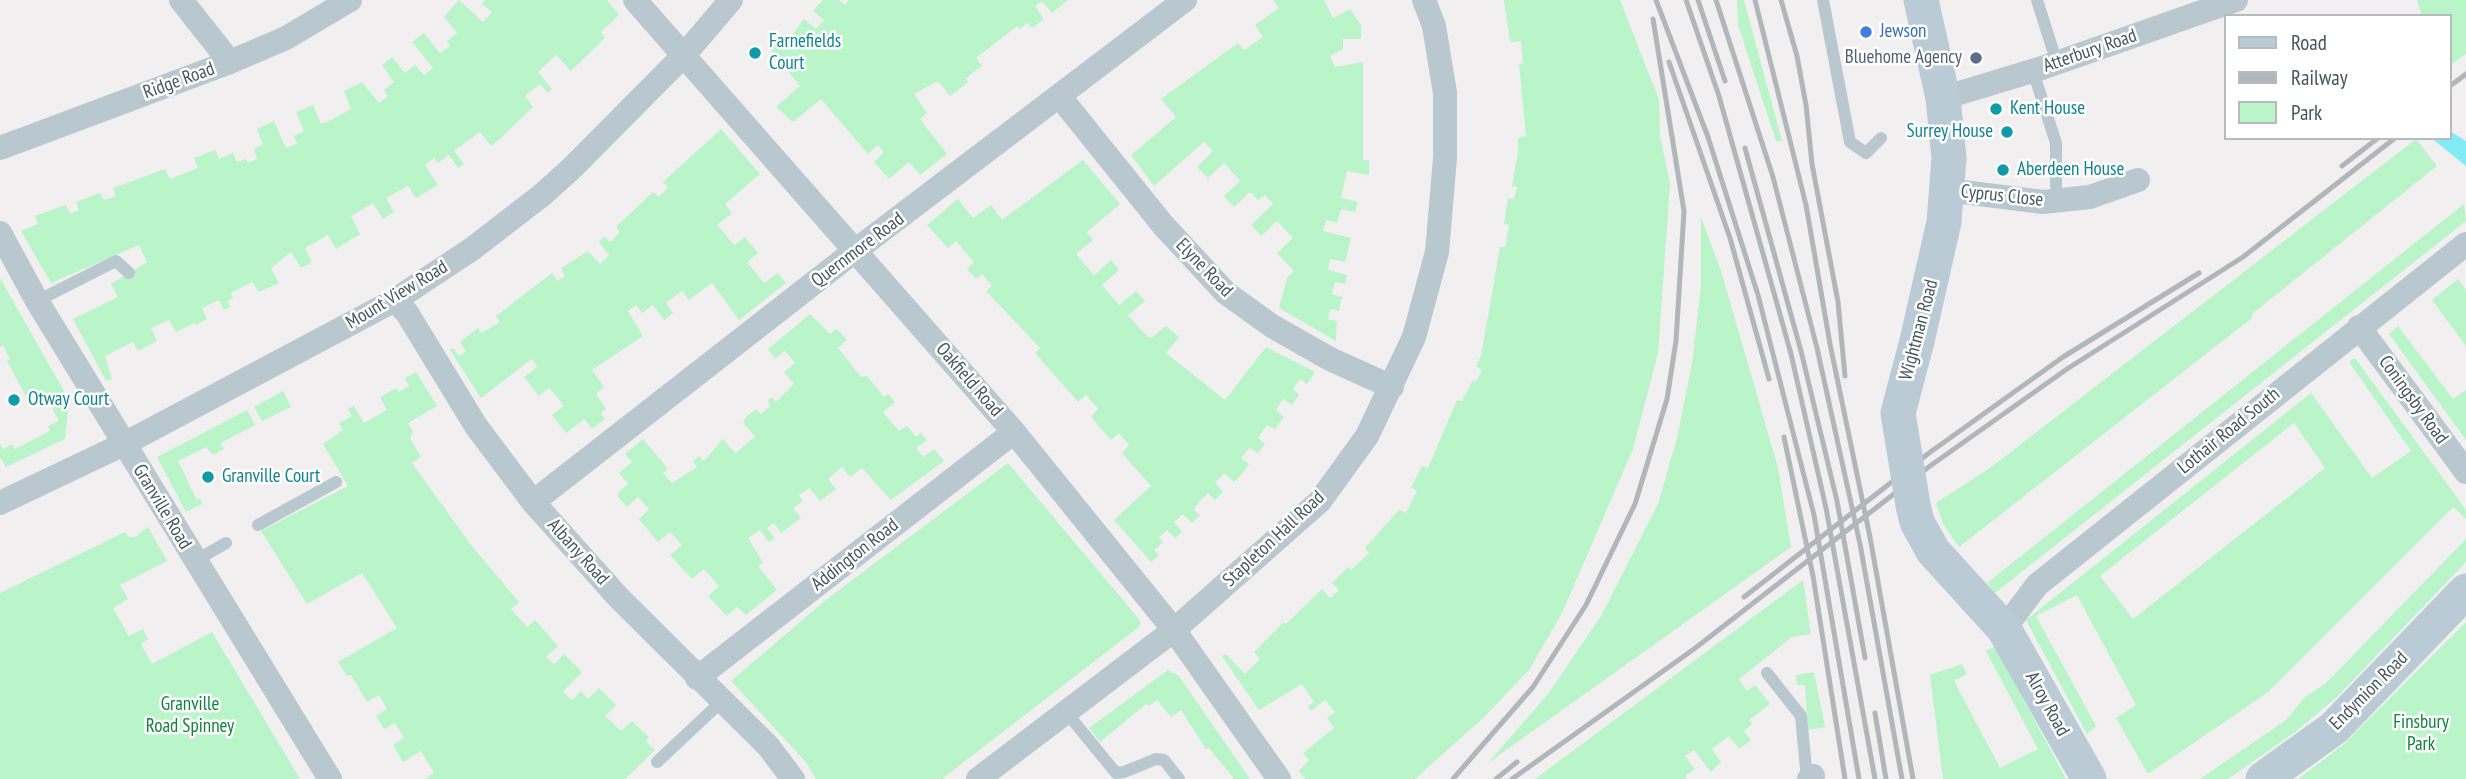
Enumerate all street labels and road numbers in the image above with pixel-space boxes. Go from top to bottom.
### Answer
street label: Atterbury Road [2040,24,2140,78]
street label: Ridge Road [140,58,218,104]
street label: Cyprus Close [1960,180,2044,212]
street label: Quernmore Road [807,208,909,292]
street label: Elyne Road [1171,234,1237,302]
street label: Mount View Road [342,256,452,334]
street label: Wightman Road [1895,277,1943,383]
street label: Oakfield Road [931,338,1007,422]
street label: Coningsby Road [2373,351,2453,449]
street label: Lothair Road South [2173,383,2285,479]
street label: Granville Road [128,460,196,554]
street label: Stapleton Hall Road [1219,486,1329,592]
street label: Albany Road [542,514,614,590]
street label: Addington Road [807,514,903,596]
street label: Endymion Road [2325,647,2413,735]
street label: Alroy Road [2020,668,2074,740]

